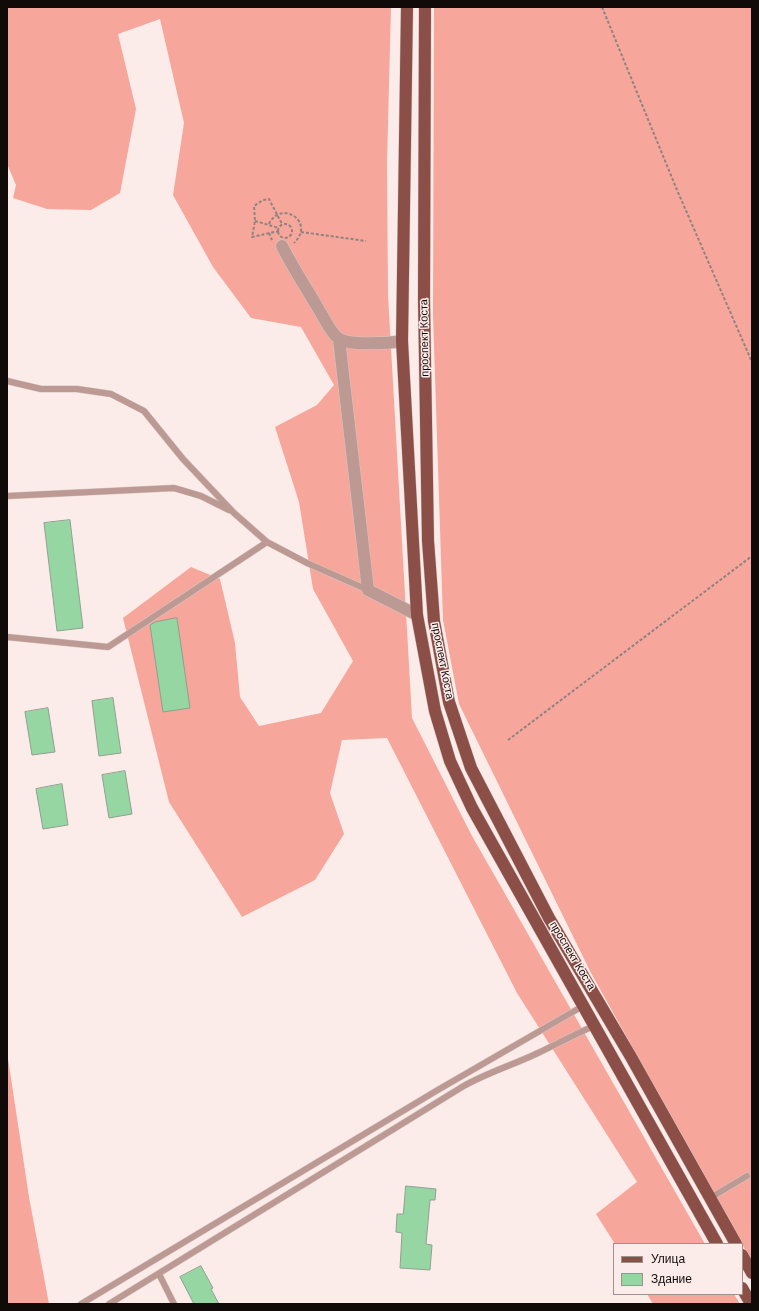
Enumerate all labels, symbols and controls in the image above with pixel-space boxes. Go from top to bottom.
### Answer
street label: проспект Коста [418,299,432,377]
street label: проспект Коста [428,622,456,700]
street label: проспект Коста [546,919,598,993]
legend [613,1243,743,1295]
text: Улица [651,1251,685,1267]
text: Здание [651,1271,692,1287]

